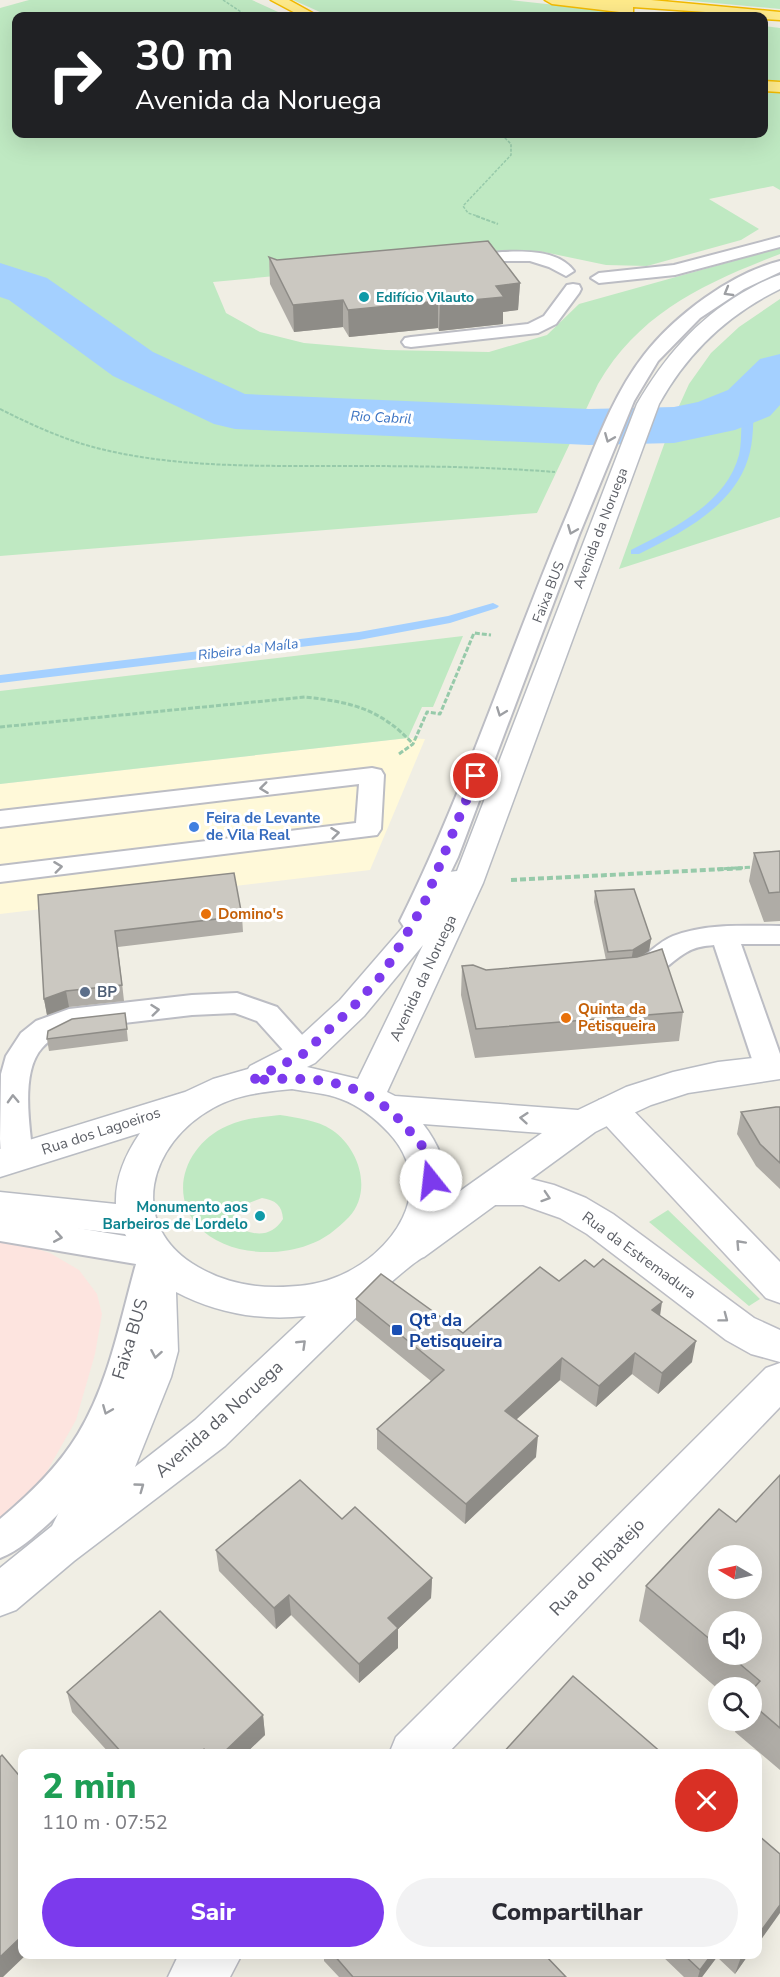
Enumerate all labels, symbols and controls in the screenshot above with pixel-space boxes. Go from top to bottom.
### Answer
text: 30 m [135,28,234,85]
icon: right [36,36,114,114]
text: Avenida da Noruega [135,82,382,119]
one-way arrow [724,284,734,296]
place label: Edifício Vilauto [376,288,474,307]
marker: Edifício Vilauto [357,290,371,304]
water label: Rio Cabril [350,406,412,429]
one-way arrow [604,432,616,443]
street label: Avenida da Noruega [569,465,632,591]
one-way arrow [566,524,579,535]
street label: Faixa BUS [528,558,569,626]
water label: Ribeira da Maíla [197,634,299,665]
one-way arrow [496,706,508,717]
pin [450,750,501,801]
icon: arrive [459,759,492,792]
one-way arrow [260,781,269,794]
place label: Feira de Levante de Vila Real [206,808,320,845]
marker: Feira de Levante de Vila Real [187,820,201,834]
one-way arrow [330,827,340,840]
one-way arrow [53,861,63,874]
place label: Domino's [218,904,283,924]
marker: Domino's [199,907,213,921]
street label: Avenida da Noruega [385,912,461,1044]
place label: BP [97,982,117,1002]
marker: BP [78,985,92,999]
place label: Quinta da Petisqueira [578,999,656,1036]
one-way arrow [151,1004,160,1016]
marker: Quinta da Petisqueira [559,1011,573,1025]
one-way arrow [7,1094,20,1103]
street label: Rua dos Lagoeiros [39,1102,163,1160]
one-way arrow [519,1112,528,1125]
position arrow [399,1148,463,1212]
one-way arrow [540,1190,551,1202]
place label: Monumento aos Barbeiros de Lordelo [102,1197,248,1234]
street label: Rua da Estremadura [578,1207,700,1303]
marker: Monumento aos Barbeiros de Lordelo [253,1209,267,1223]
one-way arrow [52,1230,62,1243]
one-way arrow [736,1241,747,1251]
street label: Faixa BUS [106,1296,154,1382]
place label: Qtª da Petisqueira [409,1308,503,1353]
one-way arrow [717,1311,728,1322]
marker: Qtª da Petisqueira [390,1323,404,1337]
one-way arrow [295,1340,305,1351]
one-way arrow [150,1349,163,1359]
street label: Avenida da Noruega [150,1355,288,1483]
one-way arrow [102,1404,114,1415]
one-way arrow [134,1483,145,1494]
street label: Rua do Ribatejo [544,1513,650,1621]
north arrow [708,1545,762,1599]
map controls [708,1545,762,1731]
button: sound [708,1611,762,1665]
button: search [708,1677,762,1731]
text: 2 min [42,1762,137,1811]
button: close [675,1769,738,1832]
text: 110 m · 07:52 [42,1809,168,1836]
button: Sair [42,1878,384,1947]
button: Compartilhar [396,1878,738,1947]

